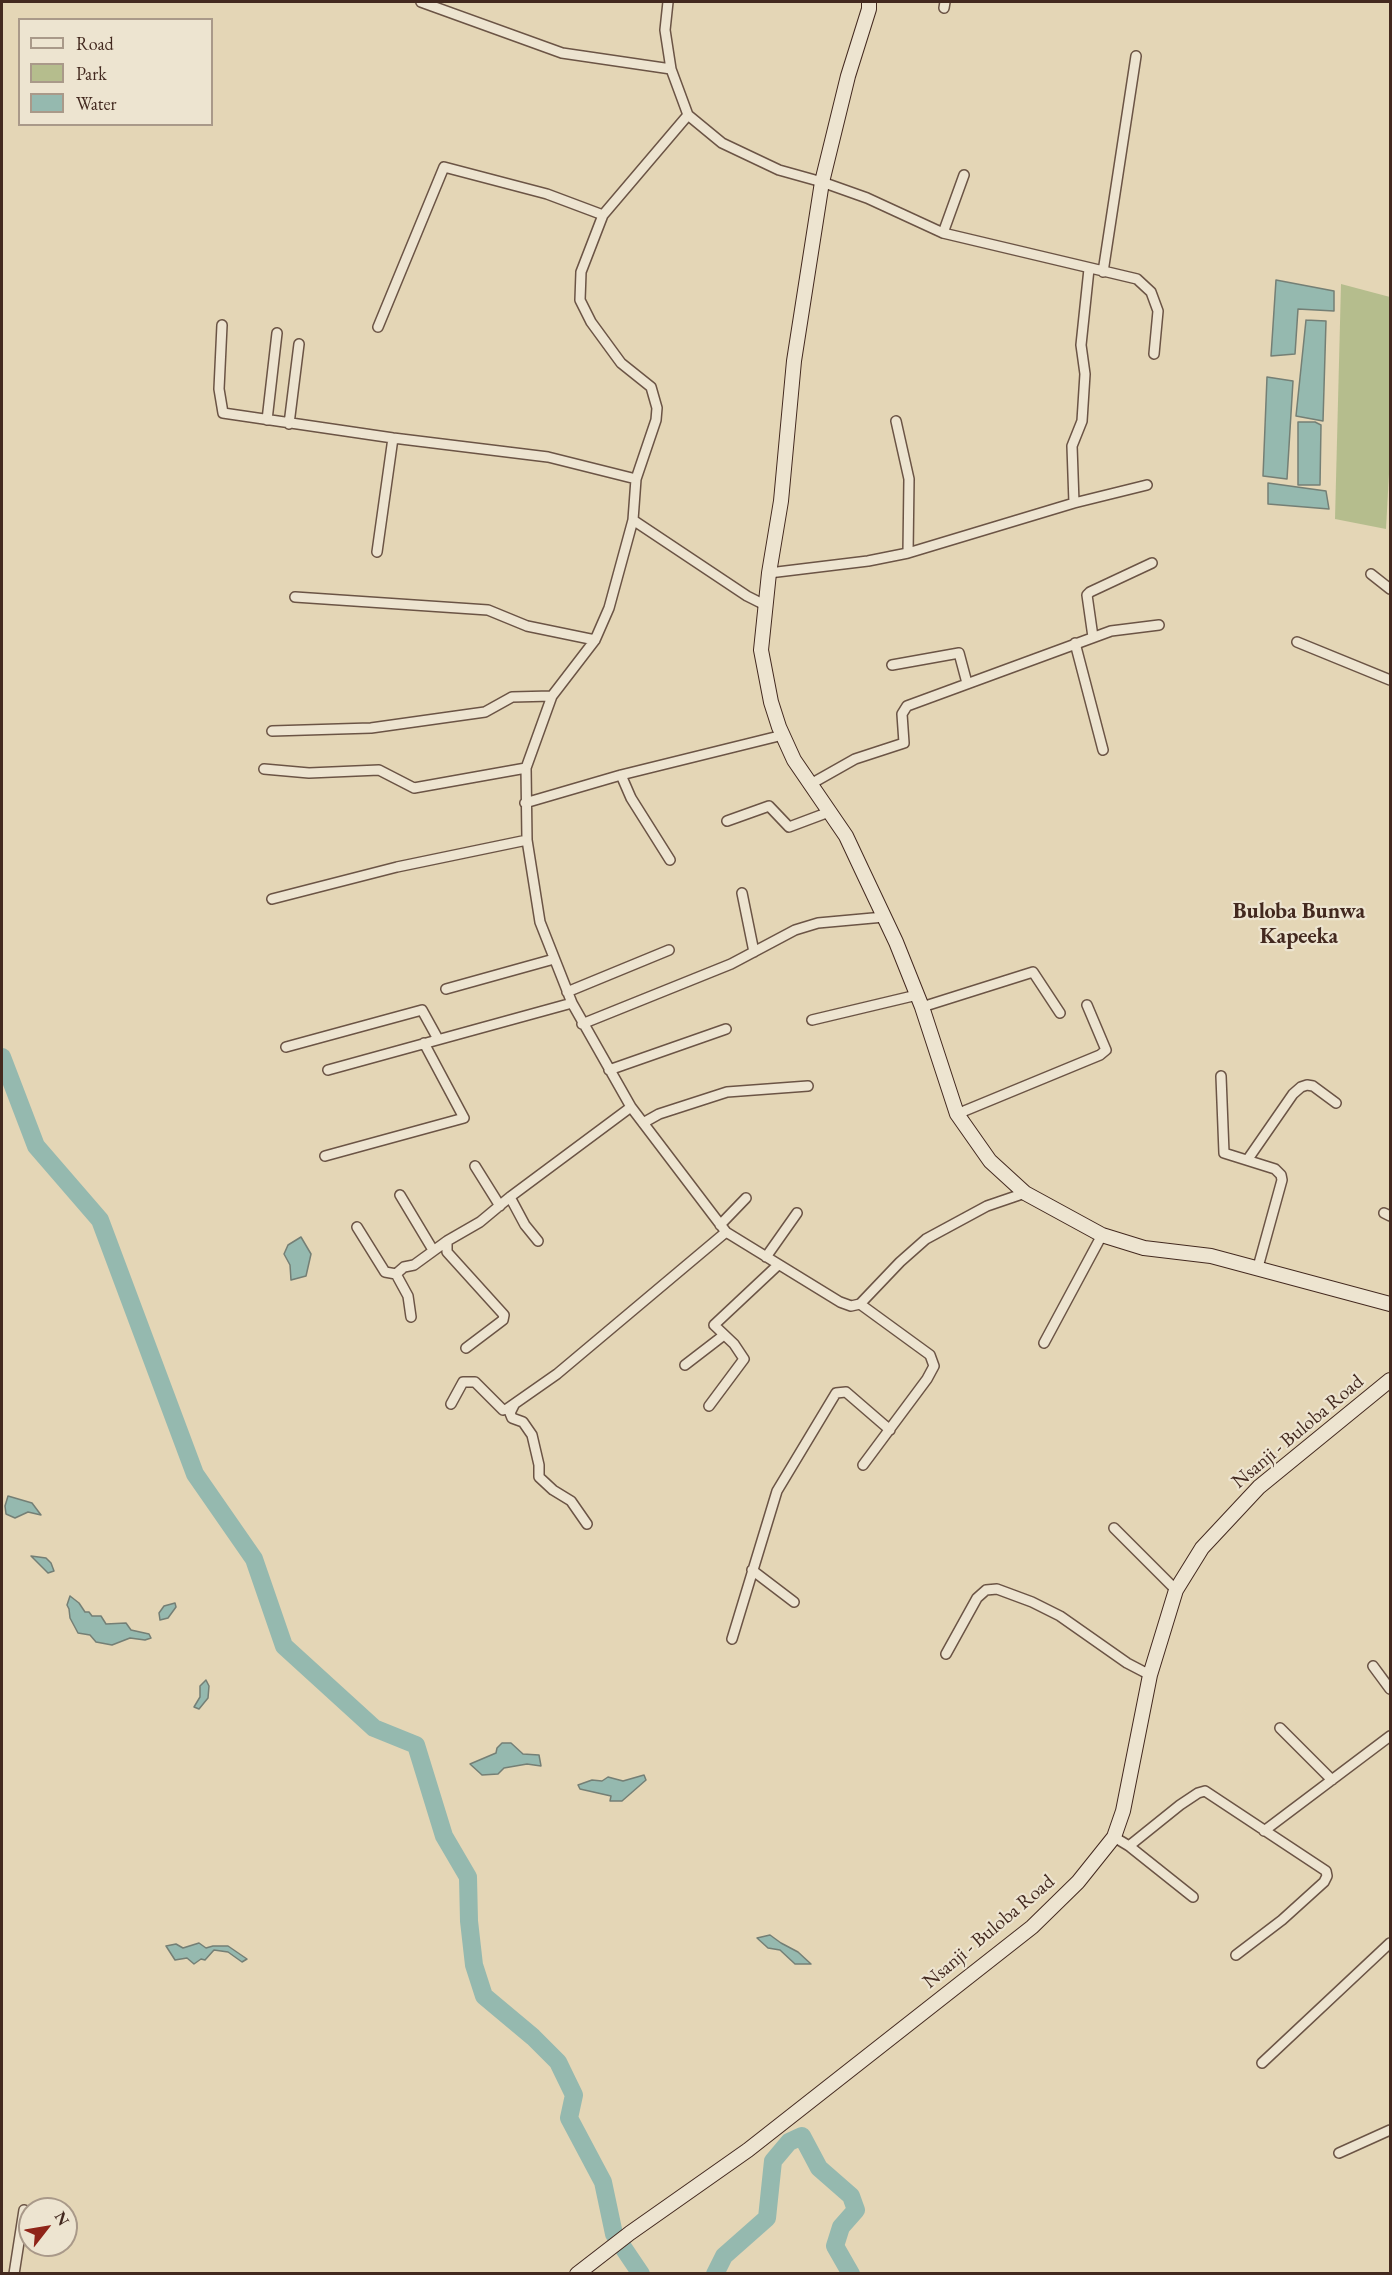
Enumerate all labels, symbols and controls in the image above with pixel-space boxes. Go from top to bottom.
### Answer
legend [18,18,213,126]
text: Road [76,32,114,55]
text: Park [76,62,107,85]
text: Water [76,92,117,115]
district label: Buloba Bunwa Kapeeka [1233,899,1365,950]
street label: Nsanji - Buloba Road [1227,1370,1369,1494]
street label: Nsanji - Buloba Road [918,1870,1060,1994]
north arrow [18,2197,78,2257]
text: N [50,2208,74,2229]

